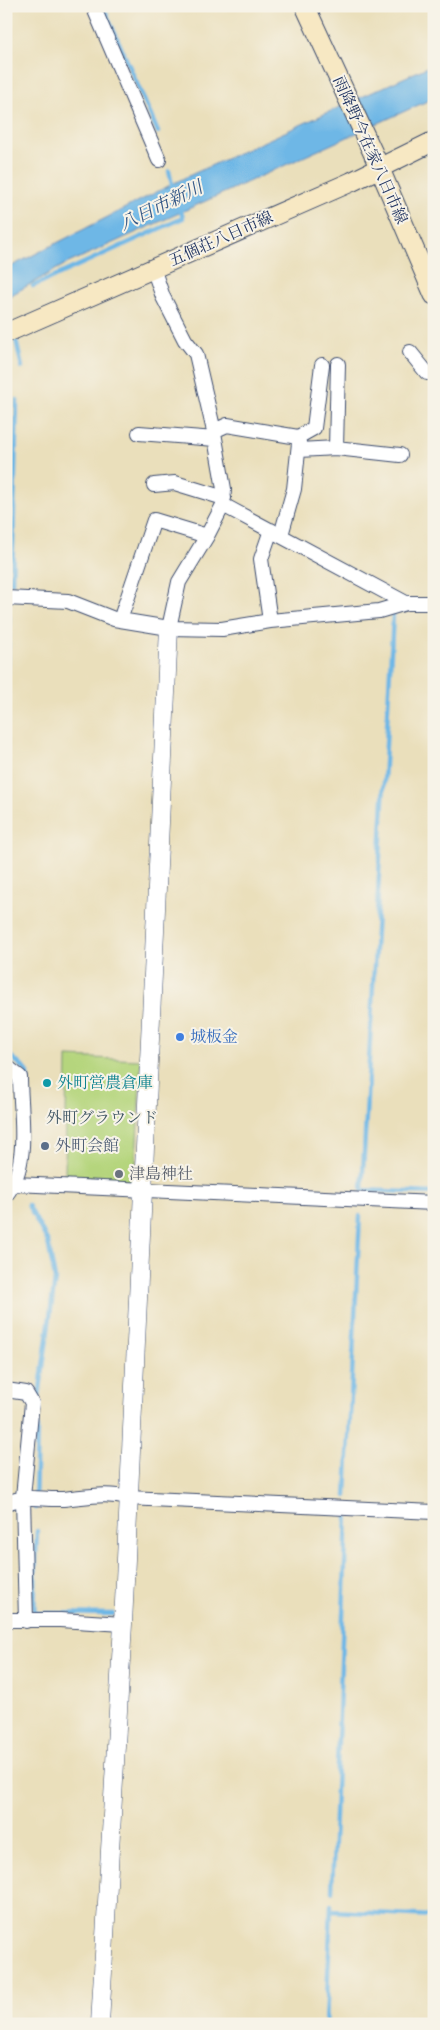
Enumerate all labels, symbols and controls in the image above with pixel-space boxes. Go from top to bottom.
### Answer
street label: 雨降野今在家八日市線 [328,73,412,227]
water label: 八日市新川 [116,175,208,236]
street label: 五個荘八日市線 [166,207,276,271]
place label: 城板金 [190,1027,238,1047]
marker: 城板金 [174,1031,186,1043]
place label: 外町営農倉庫 [57,1073,153,1093]
marker: 外町営農倉庫 [41,1077,53,1089]
park label: 外町グラウンド [46,1108,158,1128]
place label: 外町会館 [55,1136,119,1156]
marker: 外町会館 [39,1140,51,1152]
place label: 津島神社 [129,1164,193,1184]
marker: 津島神社 [113,1168,125,1180]

